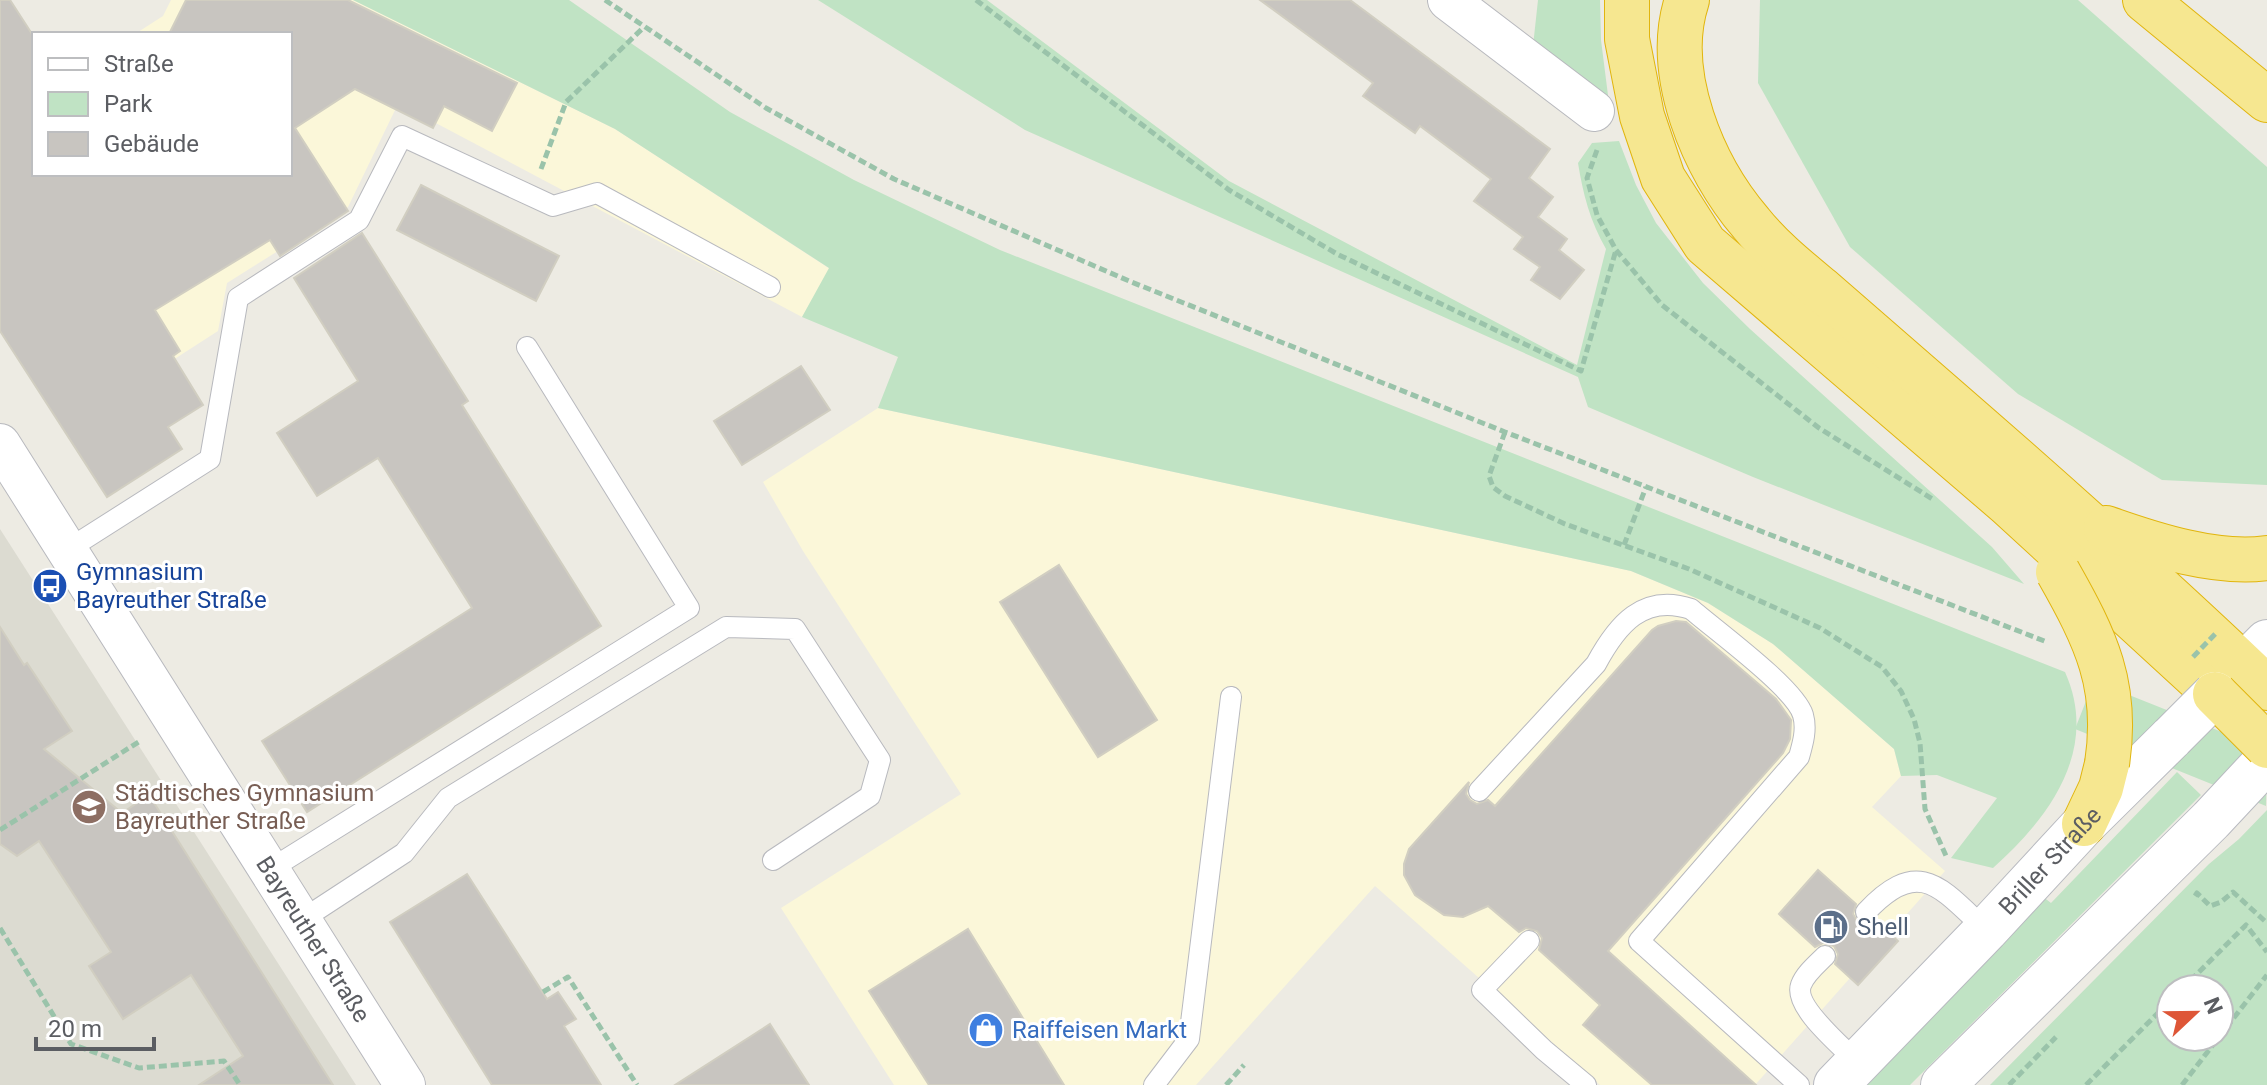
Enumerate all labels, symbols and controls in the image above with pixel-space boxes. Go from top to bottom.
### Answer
legend [32,32,292,176]
text: Straße [104,50,174,78]
text: Park [104,90,153,118]
text: Gebäude [104,130,199,158]
place label: Gymnasium Bayreuther Straße [76,558,267,614]
bus stop icon: Gymnasium Bayreuther Straße [31,567,69,605]
place label: Städtisches Gymnasium Bayreuther Straße [115,779,374,835]
school or university icon: Städtisches Gymnasium Bayreuther Straße [70,788,108,826]
street label: Briller Straße [1993,801,2107,921]
street label: Bayreuther Straße [250,851,376,1028]
fuel station icon: Shell [1812,908,1850,946]
place label: Shell [1857,913,1909,941]
north arrow [2155,973,2235,1053]
text: N [2199,994,2228,1018]
scale bar [36,1001,154,1051]
shop icon: Raiffeisen Markt [967,1011,1005,1049]
text: 20 m [48,1015,102,1043]
place label: Raiffeisen Markt [1012,1016,1187,1044]

